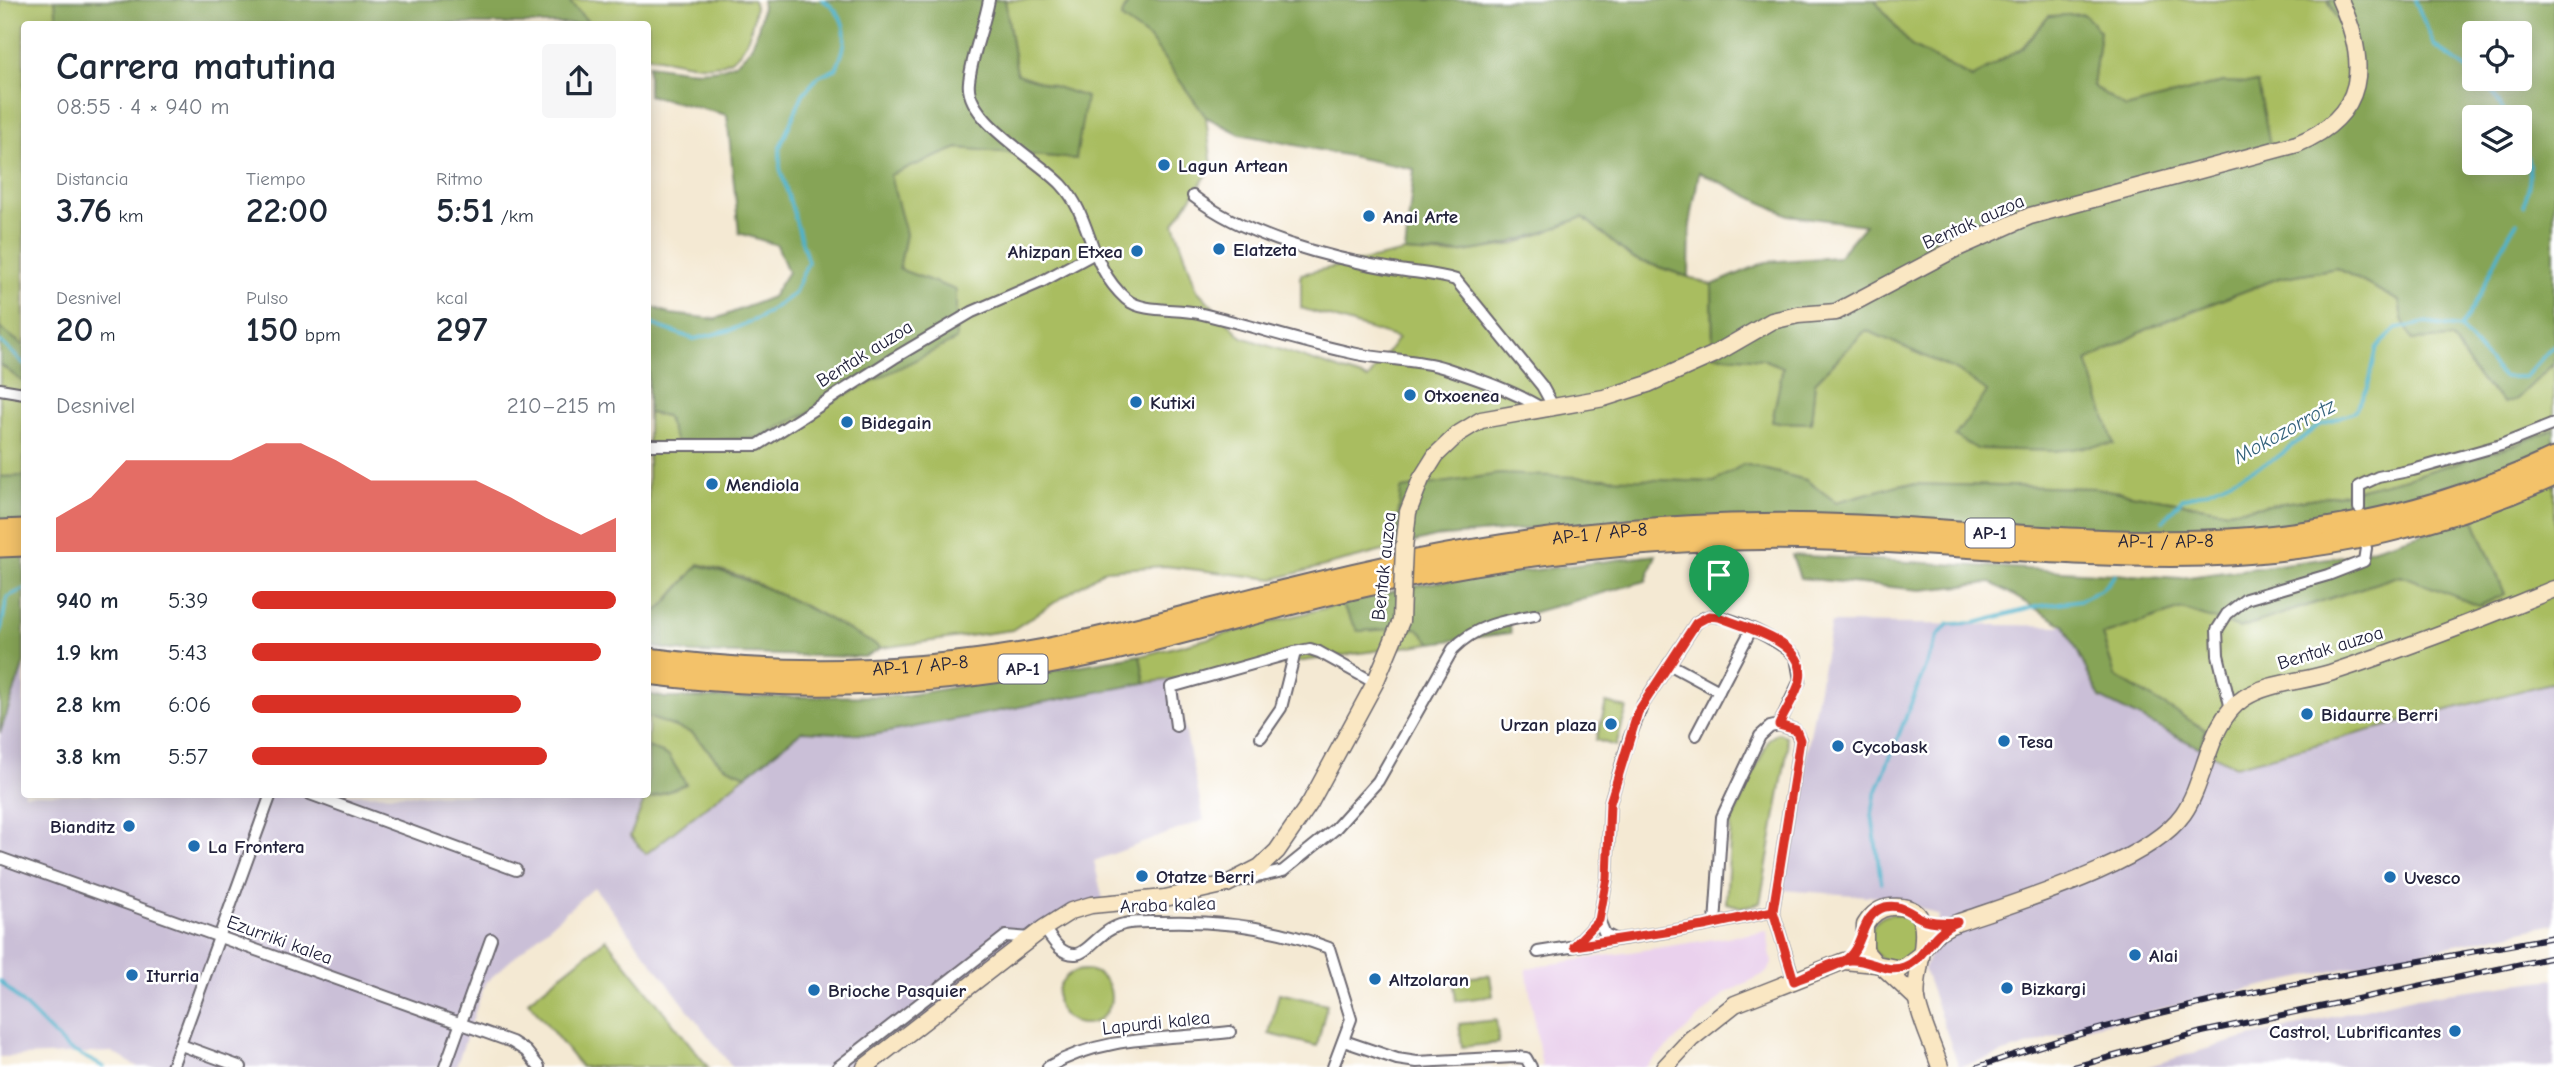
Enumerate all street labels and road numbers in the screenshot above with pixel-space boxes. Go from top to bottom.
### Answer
street label: Bentak auzoa [1919,190,2028,254]
street label: Bentak auzoa [812,316,917,392]
street label: Bentak auzoa [1367,511,1401,622]
street label: AP-1 / AP-8 [1551,518,1648,550]
road number: AP-1 [1966,518,2014,548]
street label: AP-1 / AP-8 [2118,530,2214,553]
street label: Bentak auzoa [2275,621,2386,674]
street label: AP-1 / AP-8 [872,651,969,680]
road number: AP-1 [998,654,1048,684]
street label: Araba kalea [1119,892,1217,918]
street label: Ezurriki kalea [224,911,335,969]
street label: Lapurdi kalea [1101,1006,1211,1040]

